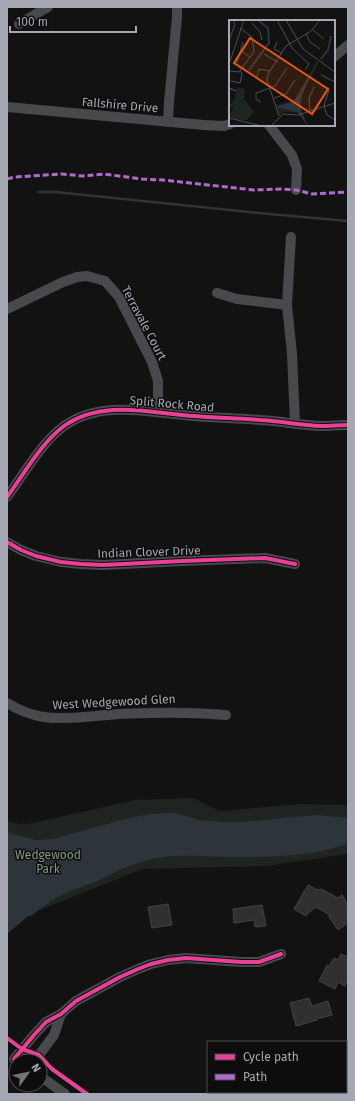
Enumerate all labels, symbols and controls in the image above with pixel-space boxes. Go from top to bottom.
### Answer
scale bar [10,8,136,34]
text: 100 m [16,15,48,29]
inset map [229,20,335,126]
street label: Fallshire Drive [81,95,159,115]
street label: Terravale Court [119,284,170,363]
street label: Split Rock Road [129,393,215,415]
street label: Indian Clover Drive [97,543,201,561]
street label: West Wedgewood Glen [52,692,176,712]
park label: Wedgewood Park [15,848,81,876]
legend [207,1041,347,1093]
text: Cycle path [243,1050,299,1064]
north arrow [8,1053,48,1093]
text: N [29,1061,43,1074]
text: Path [243,1070,267,1084]

